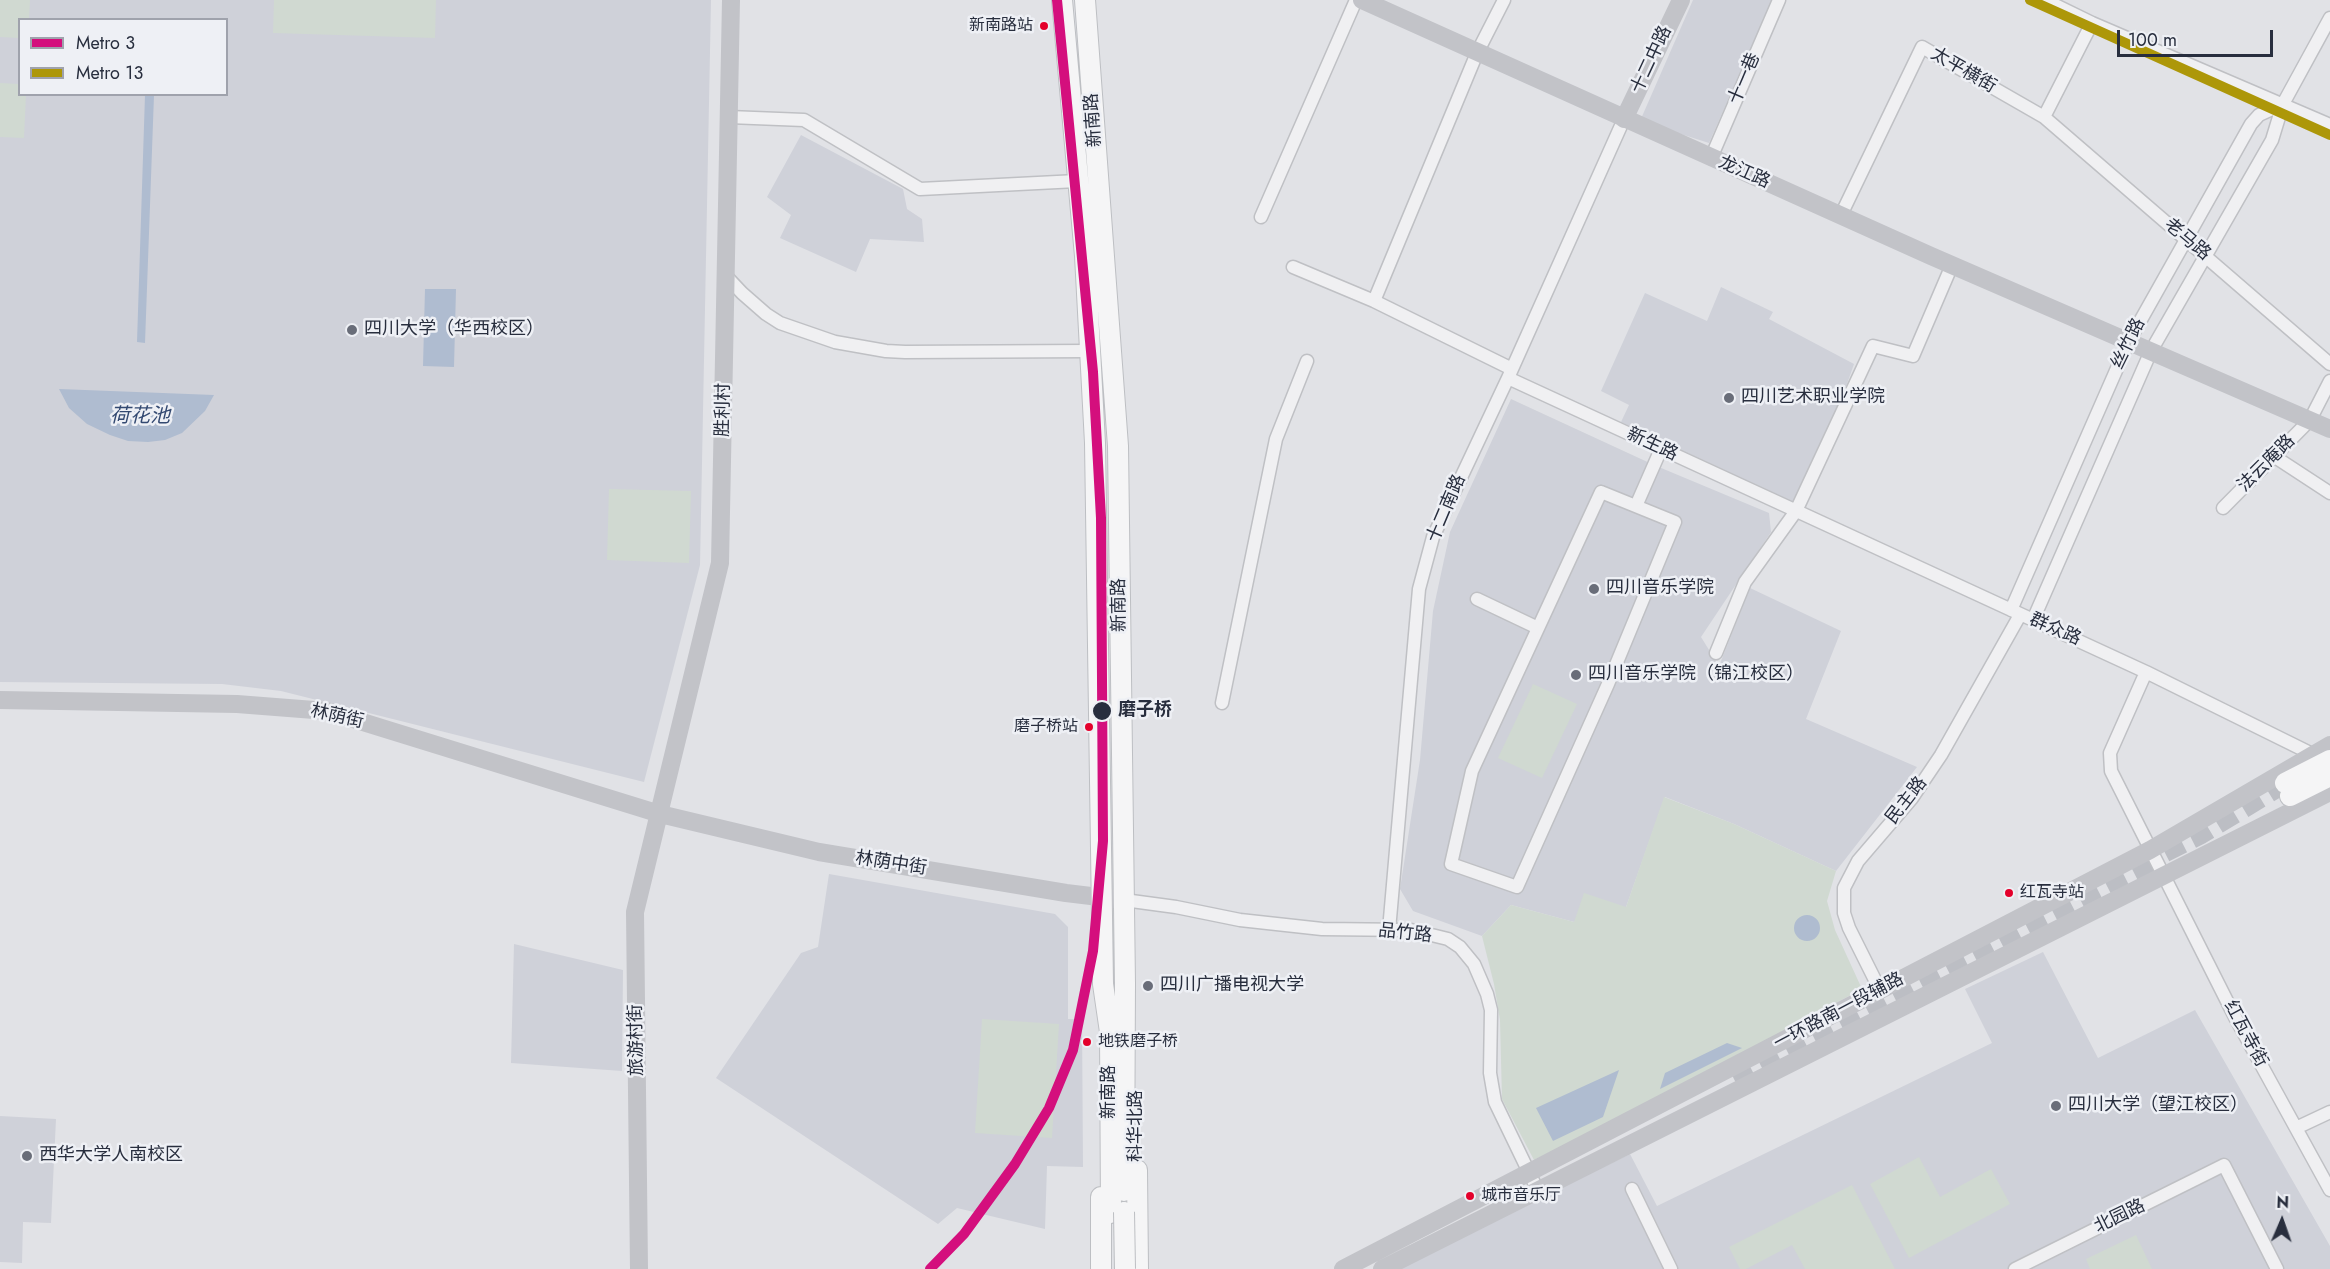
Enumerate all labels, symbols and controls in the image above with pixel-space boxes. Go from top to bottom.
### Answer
place label: 新南路站 [969,16,1033,36]
legend [18,18,228,96]
scale bar [2120,18,2276,56]
marker: 新南路站 [1038,20,1050,32]
street label: 十二中路 [1627,23,1677,97]
text: 100 m [2128,27,2177,53]
text: Metro 3 [76,30,135,56]
street label: 太平横街 [1926,44,2000,98]
street label: 十一巷 [1725,50,1765,108]
text: Metro 13 [76,60,143,86]
street label: 新南路 [1081,92,1107,148]
street label: 龙江路 [1715,152,1773,194]
street label: 老马路 [2159,214,2215,266]
street label: 丝竹路 [2107,315,2151,373]
place label: 四川大学（华西校区） [364,319,544,341]
marker: 四川大学（华西校区） [345,323,359,337]
street label: 胜利村 [713,383,735,437]
place label: 四川艺术职业学院 [1741,387,1885,409]
marker: 四川艺术职业学院 [1722,391,1736,405]
water label: 荷花池 [110,405,170,429]
street label: 新生路 [1623,424,1681,466]
street label: 法云庵路 [2234,431,2300,497]
street label: 十二南路 [1423,472,1471,546]
street label: 新南路 [1109,578,1131,632]
place label: 四川音乐学院 [1606,578,1714,600]
marker: 四川音乐学院 [1587,582,1601,596]
street label: 群众路 [2026,609,2084,651]
place label: 四川音乐学院（锦江校区） [1588,664,1804,686]
marker: 四川音乐学院（锦江校区） [1569,668,1583,682]
street label: 林荫街 [308,700,366,734]
marker: 磨子桥 [1091,700,1113,722]
place label: 磨子桥 [1118,700,1172,722]
place label: 磨子桥站 [1014,717,1078,737]
marker: 磨子桥站 [1083,721,1095,733]
street label: 民主路 [1882,773,1932,829]
street label: 林荫中街 [854,848,928,880]
place label: 红瓦寺站 [2020,883,2084,903]
marker: 红瓦寺站 [2003,887,2015,899]
street label: 品竹路 [1377,920,1433,948]
street label: 一环路南一段辅路 [1770,969,1908,1055]
place label: 四川广播电视大学 [1160,975,1304,997]
marker: 四川广播电视大学 [1141,979,1155,993]
street label: 红瓦寺街 [2219,997,2271,1071]
street label: 旅游村街 [626,1004,648,1076]
place label: 地铁磨子桥 [1098,1032,1178,1052]
marker: 地铁磨子桥 [1081,1036,1093,1048]
street label: 新南路 [1099,1065,1121,1119]
street label: 科华北路 [1126,1090,1148,1162]
place label: 四川大学（望江校区） [2068,1095,2248,1117]
marker: 四川大学（望江校区） [2049,1099,2063,1113]
place label: 西华大学人南校区 [39,1145,183,1167]
marker: 西华大学人南校区 [20,1149,34,1163]
place label: 城市音乐厅 [1481,1186,1561,1206]
marker: 城市音乐厅 [1464,1190,1476,1202]
north arrow [2252,1191,2312,1251]
text: N [2276,1191,2289,1214]
street label: 北园路 [2091,1195,2149,1239]

